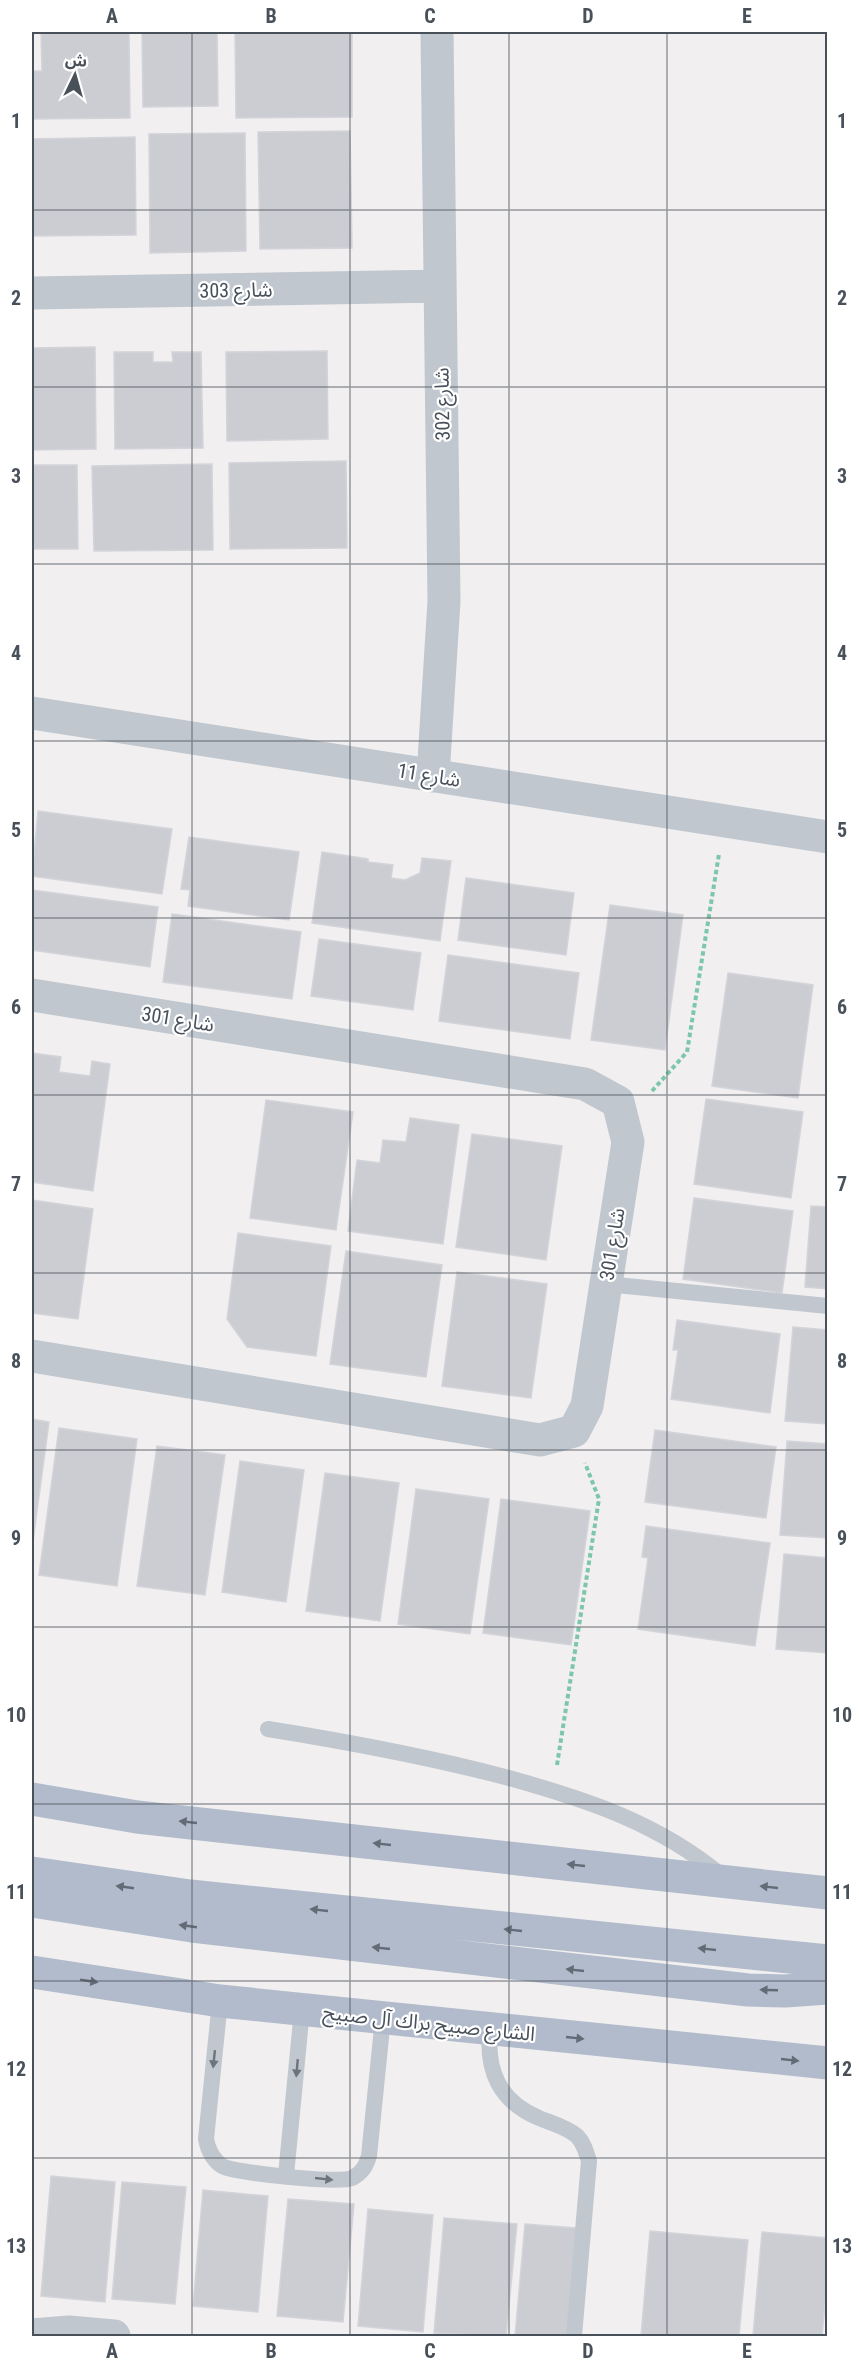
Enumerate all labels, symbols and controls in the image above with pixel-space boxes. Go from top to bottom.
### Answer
text: A [106,4,118,28]
text: B [265,4,277,28]
text: C [424,4,436,28]
text: D [582,4,594,28]
text: E [742,4,752,28]
north arrow [45,45,105,105]
text: ش [65,50,88,71]
text: 1 [11,109,21,133]
text: 1 [837,109,847,133]
street label: شارع 303 [199,277,273,306]
text: 2 [11,286,21,310]
text: 2 [837,286,847,310]
street label: شارع 302 [429,367,458,441]
text: 3 [11,464,21,488]
text: 3 [837,464,847,488]
text: 4 [11,641,21,665]
text: 4 [837,641,847,665]
street label: شارع 11 [395,758,462,795]
text: 5 [11,818,21,842]
text: 5 [837,818,847,842]
text: 6 [11,995,21,1019]
text: 6 [837,995,847,1019]
street label: شارع 301 [140,1001,216,1040]
text: 7 [11,1172,21,1196]
text: 7 [837,1172,847,1196]
street label: شارع 301 [594,1206,633,1282]
text: 8 [11,1349,21,1373]
text: 8 [837,1349,847,1373]
text: 9 [11,1526,21,1550]
text: 9 [837,1526,847,1550]
text: 10 [6,1703,26,1727]
text: 10 [832,1703,852,1727]
one-way arrow [178,1818,197,1827]
one-way arrow [372,1839,391,1849]
one-way arrow [566,1861,585,1870]
text: 11 [6,1880,26,1904]
text: 11 [832,1880,852,1904]
one-way arrow [760,1882,779,1892]
one-way arrow [115,1883,134,1892]
one-way arrow [309,1905,328,1915]
one-way arrow [178,1921,197,1930]
one-way arrow [503,1925,522,1935]
one-way arrow [372,1943,391,1953]
one-way arrow [697,1944,716,1954]
one-way arrow [566,1965,585,1975]
one-way arrow [80,1977,99,1986]
one-way arrow [760,1986,779,1995]
street label: الشارع صبيح براك آل صبيح [321,2000,536,2049]
one-way arrow [565,2033,584,2043]
one-way arrow [209,2050,219,2069]
one-way arrow [780,2055,799,2065]
text: 12 [6,2057,26,2081]
text: 12 [832,2057,852,2081]
one-way arrow [292,2058,302,2077]
one-way arrow [315,2174,334,2184]
text: 13 [6,2234,26,2258]
text: 13 [832,2234,852,2258]
text: A [106,2339,118,2363]
text: B [265,2339,277,2363]
text: C [424,2339,436,2363]
text: D [582,2339,594,2363]
text: E [742,2339,752,2363]

